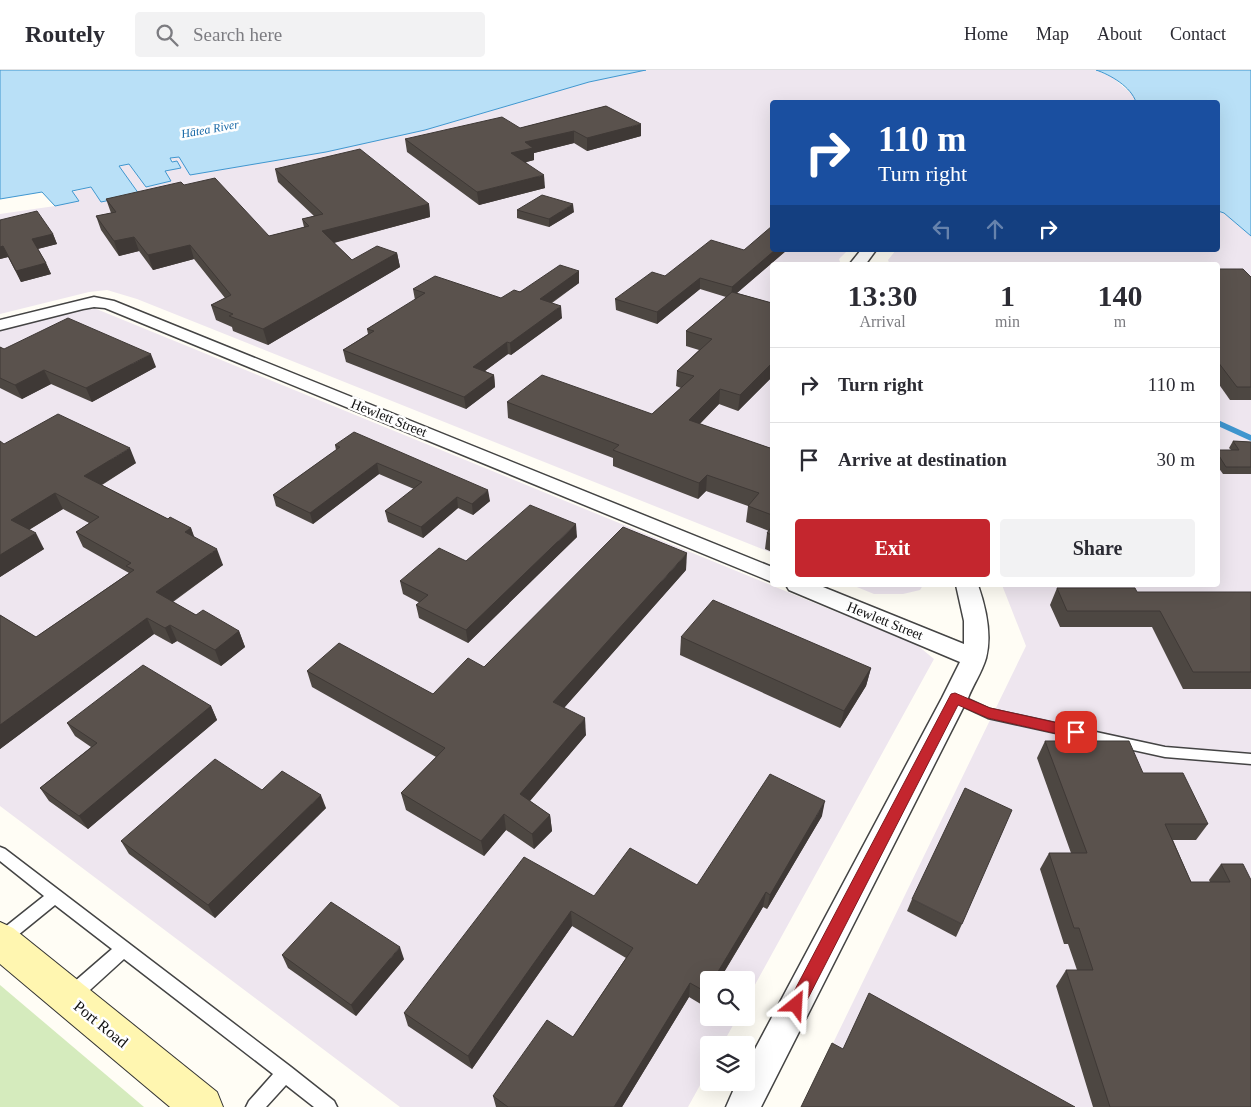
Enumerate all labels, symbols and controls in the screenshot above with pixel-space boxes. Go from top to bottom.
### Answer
search box [135,12,485,57]
text: Routely [25,21,105,47]
icon: search [153,21,181,49]
text: Search here [193,24,282,45]
text: Home [964,24,1008,44]
text: Map [1036,24,1069,44]
text: About [1097,24,1142,44]
text: Contact [1170,24,1226,44]
water label: Hātea River [179,117,240,141]
icon: right [795,120,860,185]
text: 110 m [878,120,966,159]
text: Turn right [878,161,967,186]
icon: left [928,215,956,243]
icon: ahead [981,215,1009,243]
icon: right [1034,215,1062,243]
text: 13:30 [848,279,918,312]
text: 1 [1000,279,1015,312]
text: 140 [1097,279,1142,312]
text: Arrival [859,313,906,330]
text: min [995,313,1020,330]
text: m [1114,313,1126,330]
icon: right [795,371,823,399]
text: Turn right [838,374,923,395]
text: 110 m [1148,374,1195,395]
street label: Hewlett Street [349,396,429,440]
icon: arrive [795,446,823,474]
text: Arrive at destination [838,449,1007,470]
text: 30 m [1156,449,1195,470]
button: Exit [795,519,990,577]
button: Share [1000,519,1195,577]
street label: Hewlett Street [845,599,925,643]
pin [1055,711,1097,753]
icon: arrive [1062,718,1090,746]
map controls [700,971,755,1091]
button: search [700,971,755,1026]
position arrow [769,978,821,1030]
street label: Port Road [71,997,131,1051]
button: layers [700,1036,755,1091]

